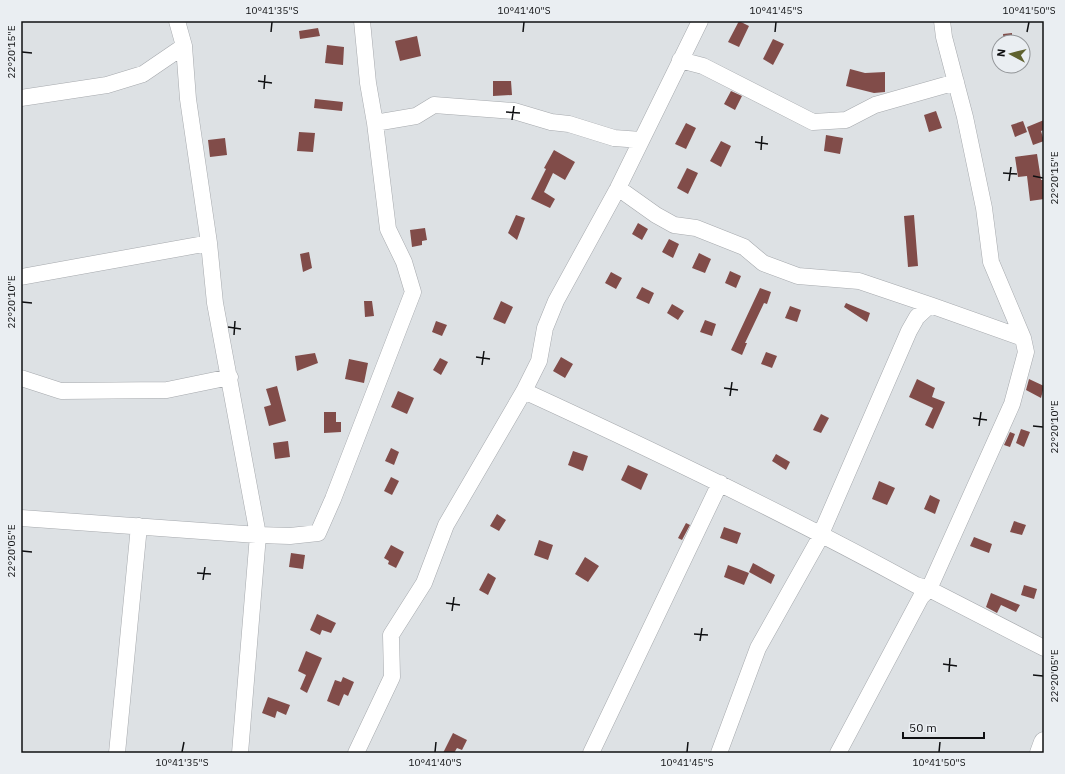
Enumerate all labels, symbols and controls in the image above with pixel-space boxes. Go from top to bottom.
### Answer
text: 10°41'35"S [245,4,299,17]
text: 10°41'40"S [497,4,551,17]
text: 10°41'45"S [749,4,803,17]
text: 10°41'50"S [1002,4,1056,17]
text: 22°20'15"E [5,25,18,79]
north arrow [991,34,1031,74]
text: N [994,48,1009,58]
text: 22°20'15"E [1048,151,1061,205]
text: 22°20'10"E [5,275,18,329]
text: 22°20'10"E [1048,400,1061,454]
text: 22°20'05"E [5,524,18,578]
text: 22°20'05"E [1048,649,1061,703]
scale bar [903,714,984,740]
text: 50 m [909,720,937,735]
text: 10°41'35"S [155,756,209,769]
text: 10°41'40"S [408,756,462,769]
text: 10°41'45"S [660,756,714,769]
text: 10°41'50"S [912,756,966,769]

